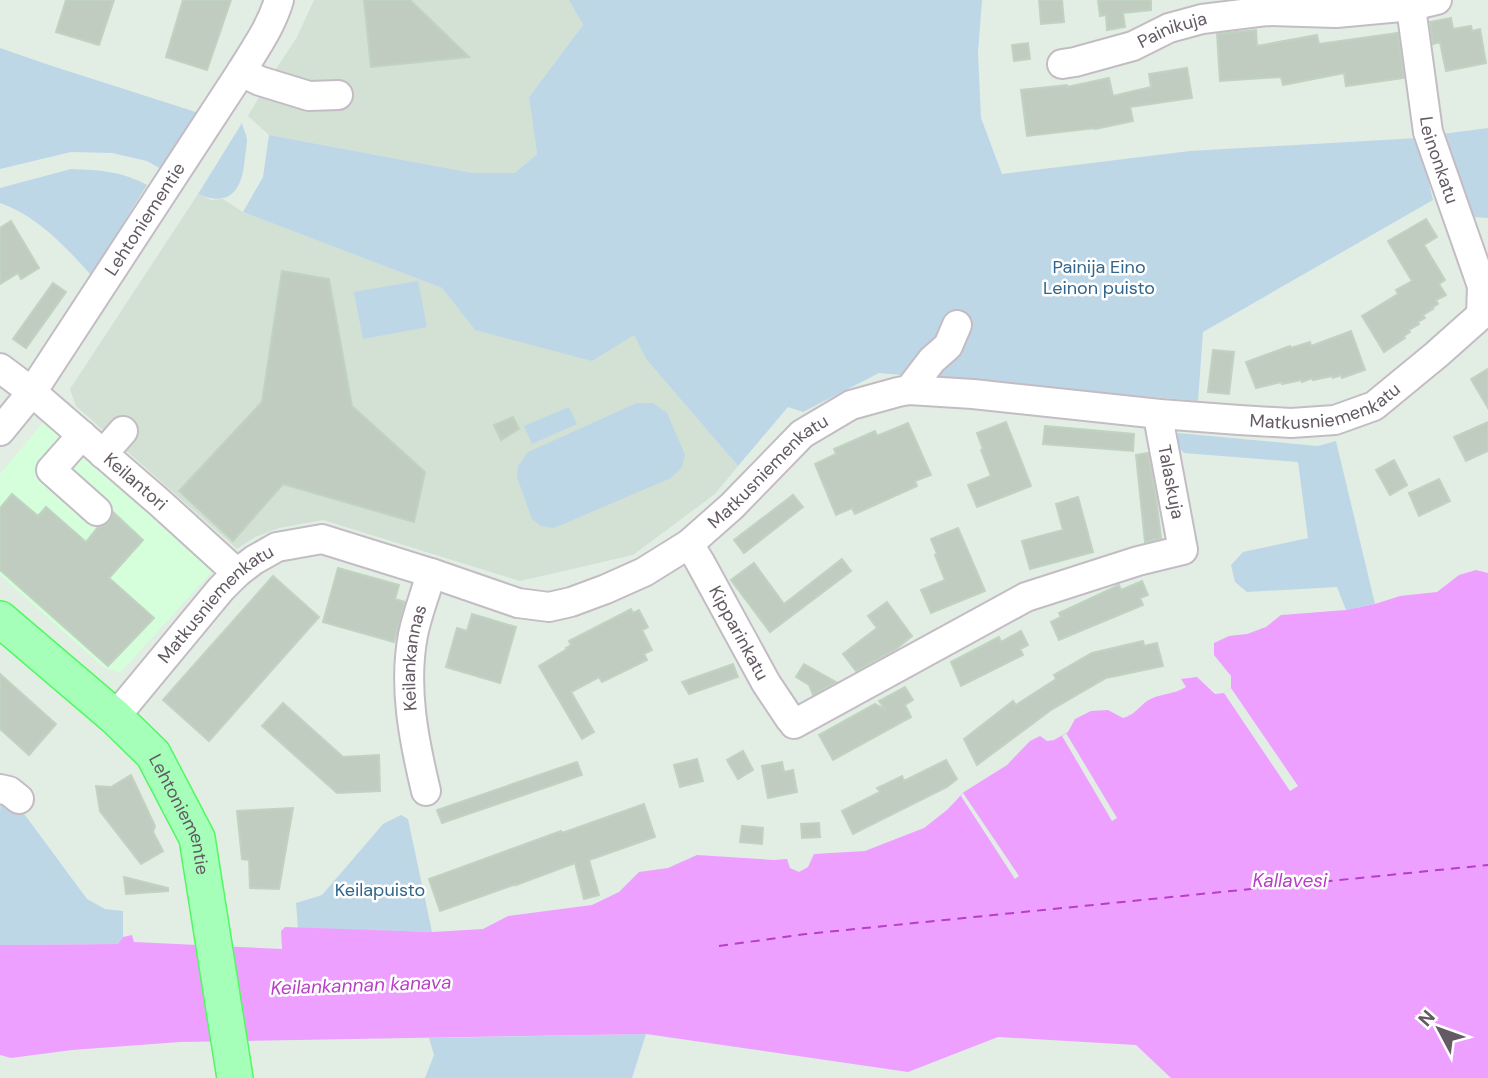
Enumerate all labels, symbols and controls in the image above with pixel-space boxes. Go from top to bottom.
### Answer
street label: Painikuja [1133,6,1209,54]
street label: Leinonkatu [1414,115,1464,207]
street label: Lehtoniementie [99,158,191,280]
park label: Painija Eino Leinon puisto [1043,255,1155,300]
street label: Matkusniemenkatu [1249,377,1405,435]
street label: Matkusniemenkatu [703,409,833,534]
street label: Talaskuja [1152,443,1190,521]
street label: Keilantori [99,447,173,516]
street label: Matkusniemenkatu [152,539,278,668]
street label: Kipparinkatu [703,581,774,685]
street label: Keilankannas [397,602,432,712]
street label: Lehtoniementie [143,750,215,877]
water label: Kallavesi [1253,868,1328,893]
park label: Keilapuisto [335,878,425,902]
water label: Keilankannan kanava [270,969,452,1001]
north arrow [1404,994,1474,1064]
text: N [1413,1005,1441,1032]

